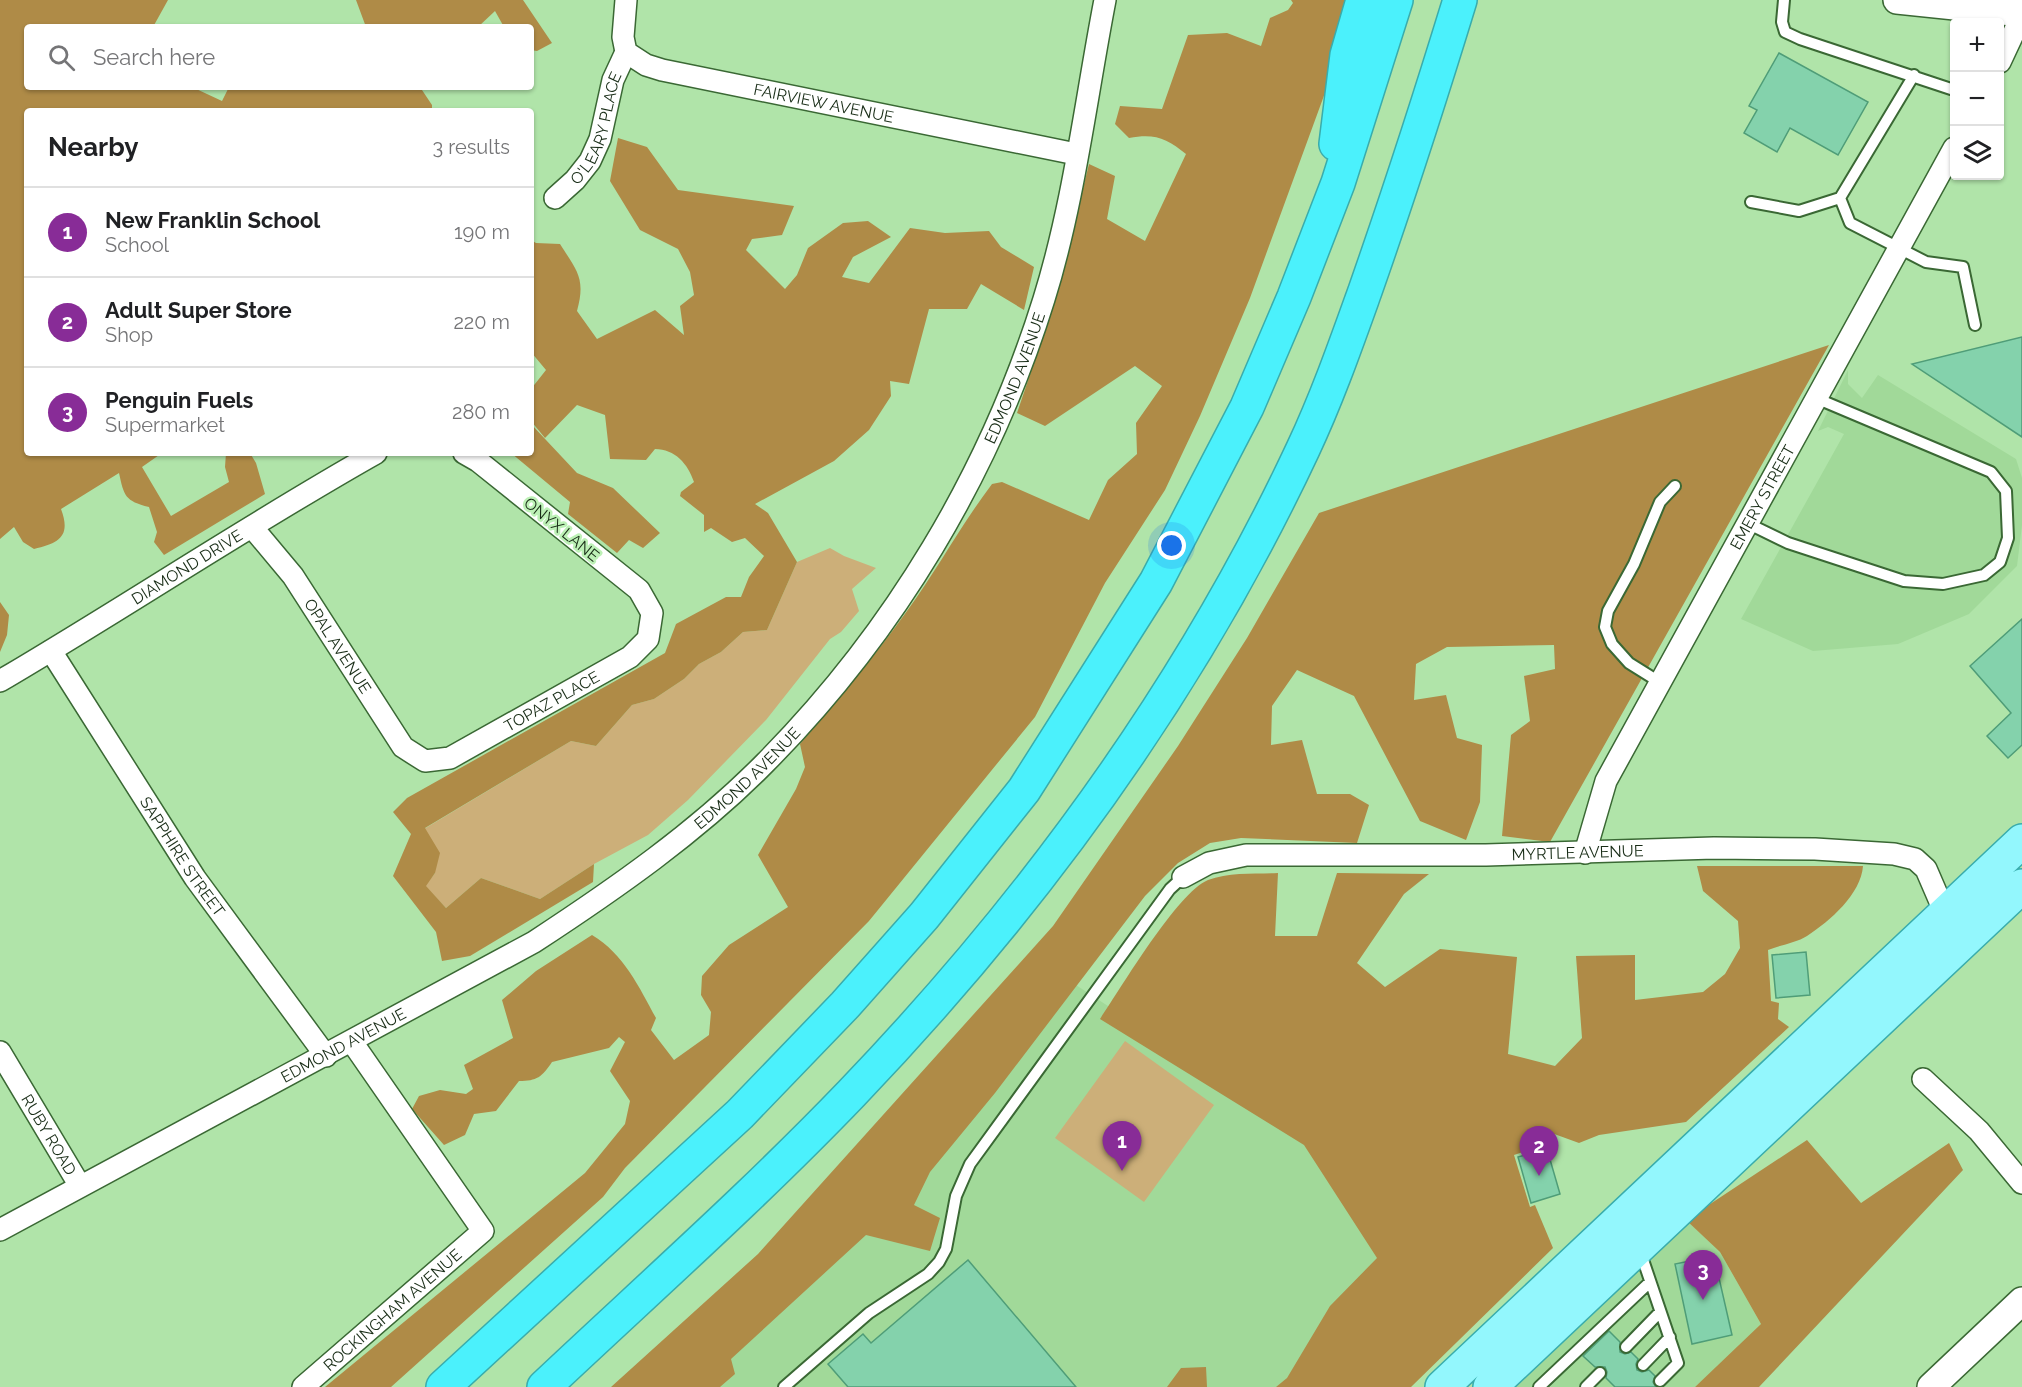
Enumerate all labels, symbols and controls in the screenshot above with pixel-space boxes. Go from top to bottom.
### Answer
map controls [1950,18,2004,180]
button: + [1950,18,2004,72]
search box [24,24,534,90]
icon: search [45,41,78,74]
text: Search here [93,44,215,70]
street label: O'LEARY PLACE [566,69,626,188]
button: − [1950,72,2004,126]
street label: FAIRVIEW AVENUE [752,80,896,127]
button: layers [1950,126,2004,180]
text: Nearby [48,132,138,162]
text: 3 results [432,135,510,159]
text: New Franklin School [105,207,320,233]
text: 1 [63,220,72,244]
text: 190 m [454,220,510,244]
text: School [105,233,169,257]
text: Adult Super Store [105,297,292,323]
text: 2 [62,310,73,334]
text: 220 m [453,310,510,334]
street label: EDMOND AVENUE [980,310,1049,447]
text: Shop [105,323,153,347]
text: Penguin Fuels [105,387,253,413]
text: 3 [62,400,73,424]
text: 280 m [452,400,510,424]
text: Supermarket [105,413,225,437]
street label: EMERY STREET [1726,441,1799,553]
street label: ONYX LANE [520,493,603,566]
street label: DIAMOND DRIVE [128,525,246,609]
your location [1157,531,1186,560]
street label: OPAL AVENUE [300,595,375,697]
street label: TOPAZ PLACE [501,667,603,736]
street label: EDMOND AVENUE [690,723,804,833]
street label: SAPPHIRE STREET [136,793,229,920]
street label: MYRTLE AVENUE [1511,841,1644,864]
street label: EDMOND AVENUE [278,1004,410,1087]
street label: RUBY ROAD [17,1091,80,1179]
pin: 1 [1102,1122,1142,1171]
pin: 2 [1520,1126,1558,1176]
street label: ROCKINGHAM AVENUE [320,1245,466,1375]
pin: 3 [1684,1250,1722,1300]

